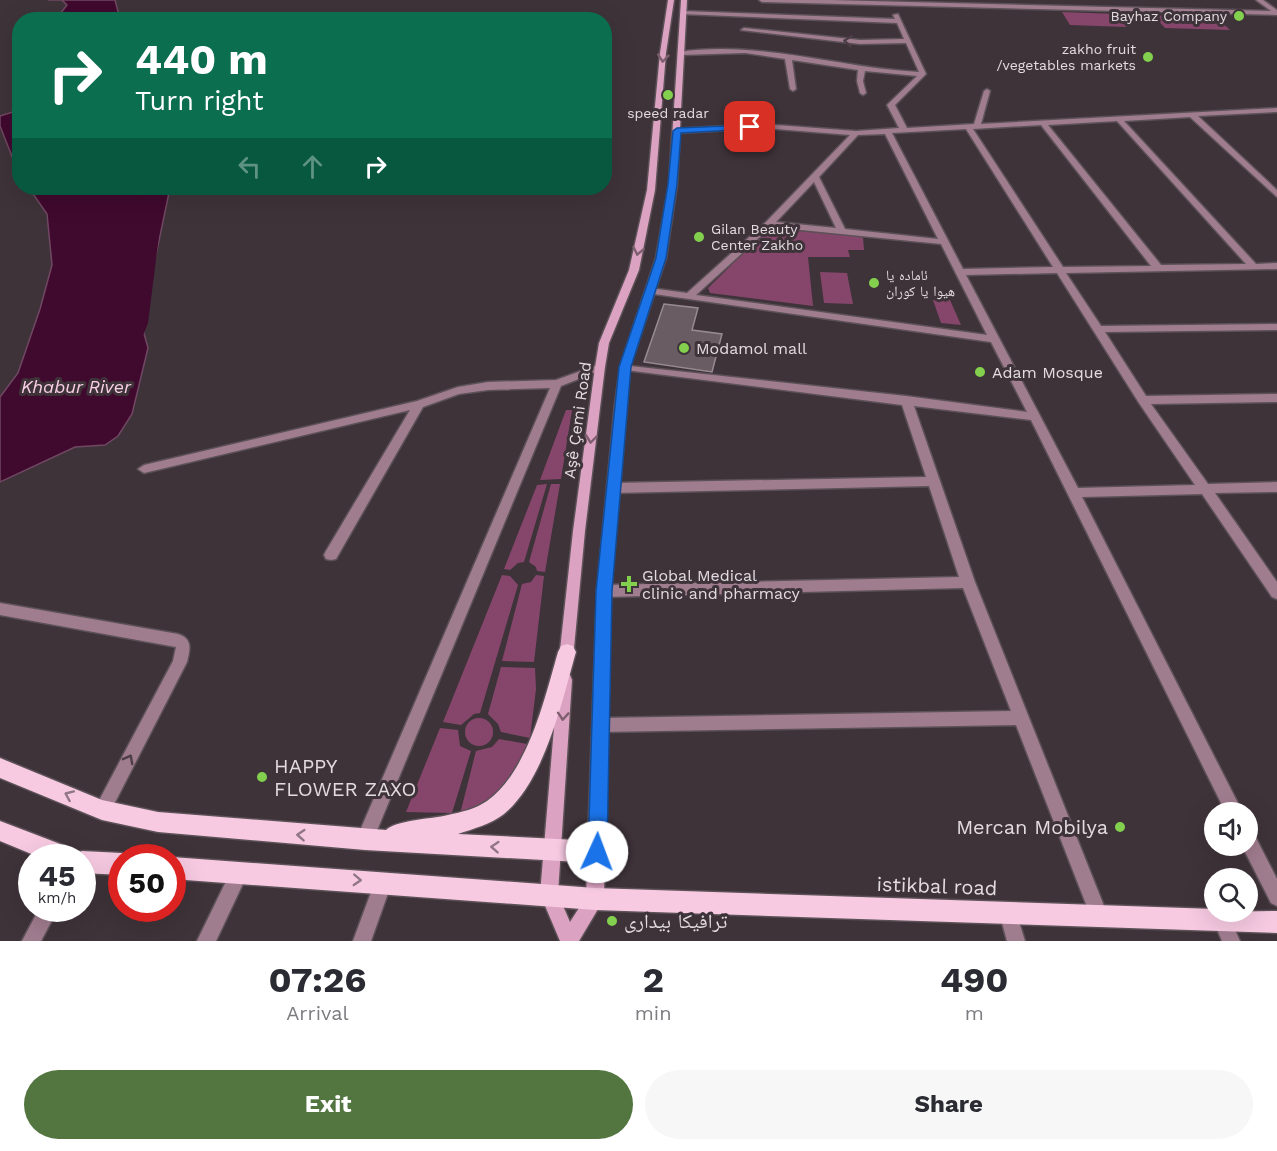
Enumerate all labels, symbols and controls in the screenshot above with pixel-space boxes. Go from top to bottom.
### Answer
place label: Bayhaz Company [1111,8,1228,24]
marker: Bayhaz Company [1232,9,1246,23]
text: 440 m [135,35,268,84]
one-way arrow [843,35,853,48]
icon: right [36,36,114,114]
place label: zakho fruit /vegetables markets [997,41,1136,73]
marker: zakho fruit /vegetables markets [1141,50,1155,64]
one-way arrow [657,53,670,63]
text: Turn right [135,85,264,117]
marker: speed radar [661,88,675,102]
pin [724,101,775,152]
place label: speed radar [627,105,709,121]
icon: arrive [733,110,766,143]
icon: left [233,150,266,183]
icon: ahead [296,150,329,183]
icon: right [359,150,392,183]
place label: Gilan Beauty Center Zakho [711,221,803,253]
marker: Gilan Beauty Center Zakho [692,230,706,244]
one-way arrow [632,246,645,256]
place label: ئاماده یا هیوا یا کوران [886,267,955,300]
marker: ئاماده یا هیوا یا کوران [867,276,881,290]
place label: Modamol mall [696,339,807,358]
marker: Modamol mall [677,341,691,355]
street label: Aşê Çemi Road [560,360,595,480]
place label: Adam Mosque [992,363,1103,382]
marker: Adam Mosque [973,365,987,379]
water label: Khabur River [21,376,132,397]
one-way arrow [585,434,597,444]
place label: Global Medical clinic and pharmacy [642,566,801,603]
marker: Global Medical clinic and pharmacy [620,575,638,593]
one-way arrow [556,712,569,721]
one-way arrow [122,754,133,765]
place label: HAPPY FLOWER ZAXO [274,754,417,801]
marker: HAPPY FLOWER ZAXO [255,770,269,784]
one-way arrow [64,791,75,803]
map controls [1204,802,1258,922]
button: sound [1204,802,1258,856]
place label: Mercan Mobilya [956,815,1108,839]
position arrow [565,820,629,884]
marker: Mercan Mobilya [1113,820,1127,834]
one-way arrow [296,828,305,841]
one-way arrow [491,841,500,854]
speed limit sign: 50 [108,844,186,922]
text: 45 [39,858,75,893]
button: search [1204,868,1258,922]
street label: istikbal road [876,872,998,900]
one-way arrow [352,873,361,886]
text: km/h [38,889,76,907]
place label: ترافيكا بيدارى [624,909,727,933]
marker: ترافيكا بيدارى [605,914,619,928]
text: 07:26 [268,959,366,1001]
text: 2 [642,959,664,1001]
text: 490 [940,959,1009,1001]
text: Arrival [286,1001,349,1025]
text: min [635,1001,672,1025]
text: m [965,1001,984,1025]
button: Exit [24,1070,633,1139]
button: Share [645,1070,1253,1139]

